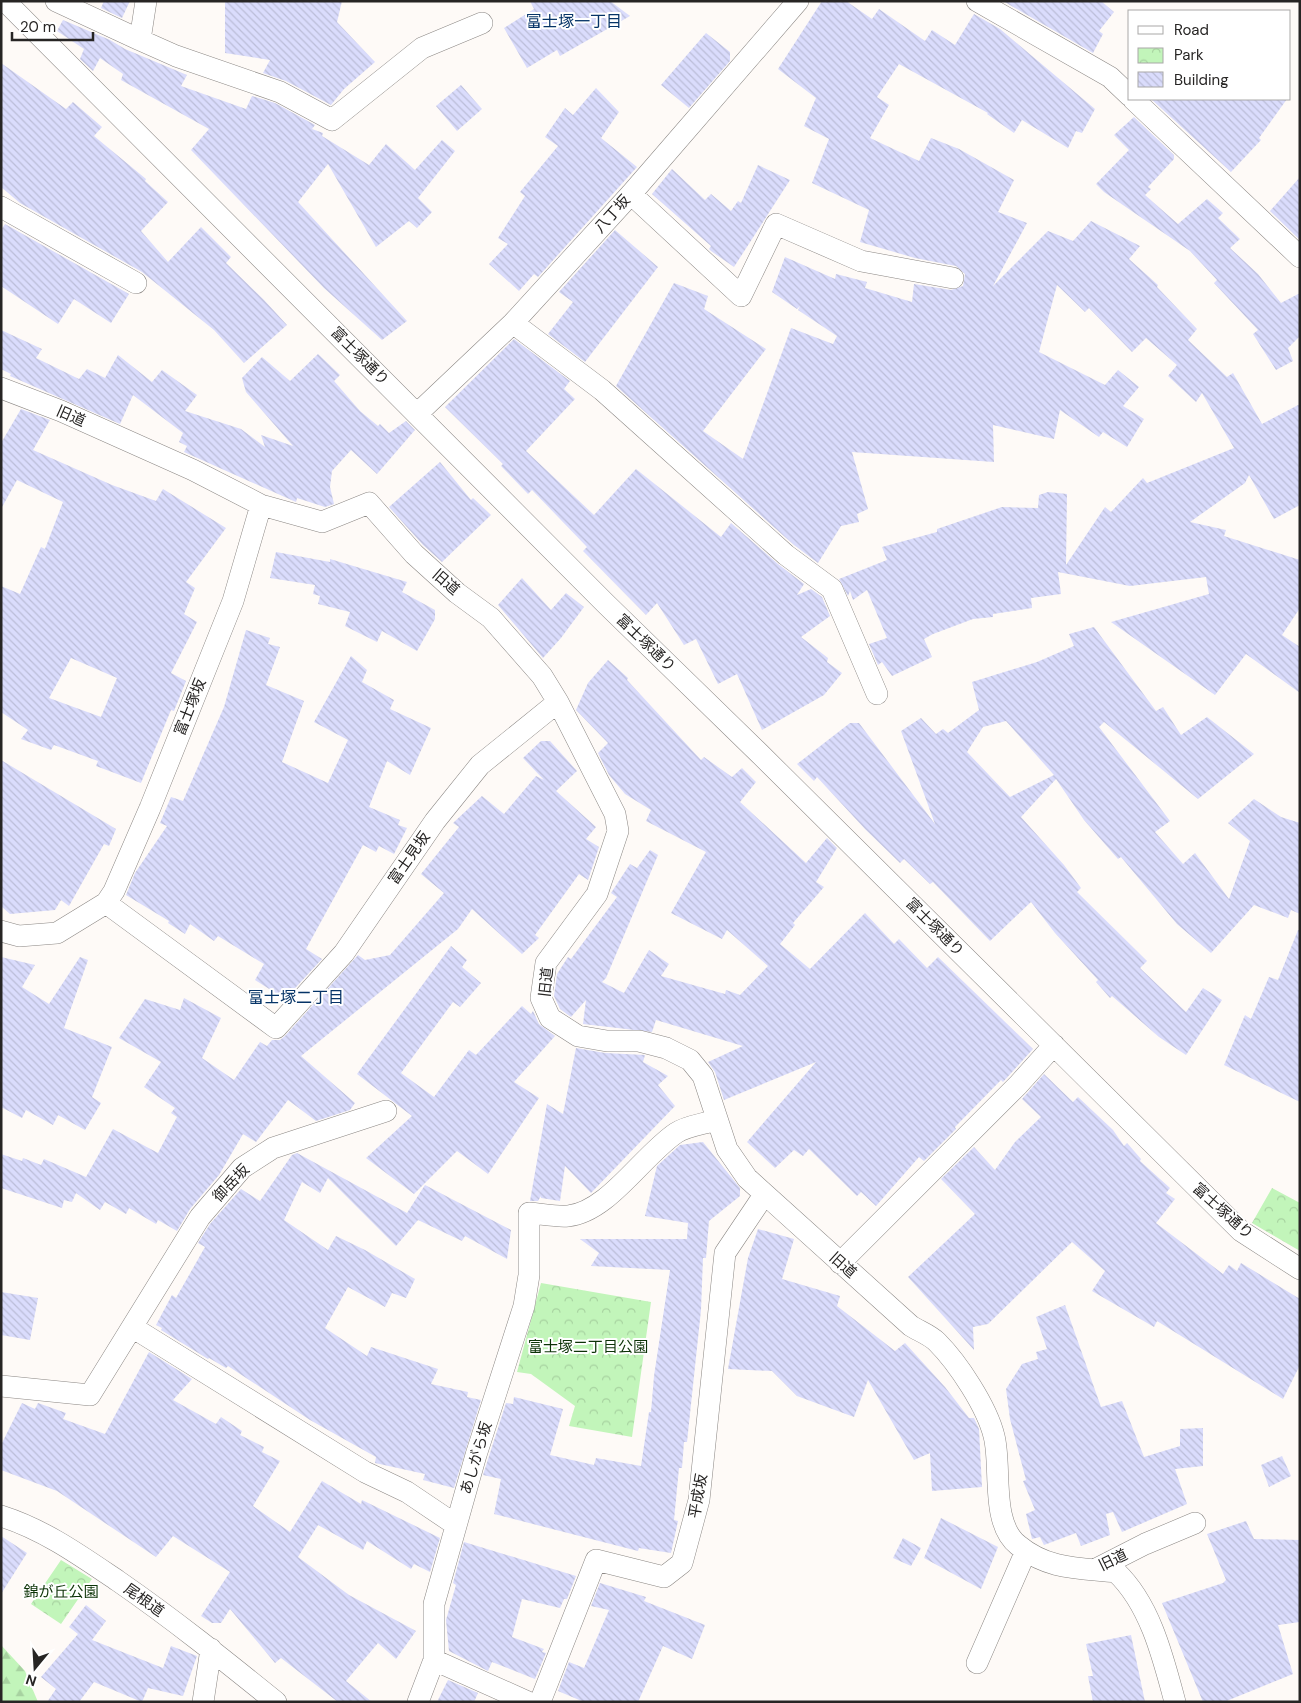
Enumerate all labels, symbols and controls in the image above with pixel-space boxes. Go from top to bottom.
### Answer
scale bar [12,10,94,42]
legend [1128,10,1291,100]
district label: 富士塚一丁目 [526,11,622,32]
text: 20 m [20,17,56,37]
text: Road [1174,20,1209,40]
text: Park [1174,45,1204,65]
text: Building [1174,70,1229,90]
street label: 八丁坂 [590,191,634,237]
street label: 富士塚通り [326,322,394,390]
street label: 旧道 [53,401,89,431]
street label: 旧道 [428,565,464,599]
street label: 富士塚通り [612,610,680,676]
street label: 富士塚坂 [169,675,211,739]
street label: 富士見坂 [384,828,434,888]
street label: 富士塚通り [901,893,969,961]
street label: 旧道 [534,966,558,998]
district label: 富士塚二丁目 [248,987,344,1008]
street label: 御岳坂 [208,1160,254,1206]
street label: 富士塚通り [1188,1178,1258,1244]
street label: 旧道 [825,1248,861,1282]
park label: 富士塚二丁目公園 [528,1337,648,1357]
street label: あしがら坂 [455,1419,497,1497]
street label: 平成坂 [684,1472,712,1520]
street label: 旧道 [1095,1544,1131,1576]
street label: 尾根道 [120,1579,168,1621]
park label: 錦が丘公園 [23,1582,99,1602]
north arrow [10,1643,60,1693]
text: N [23,1670,39,1691]

